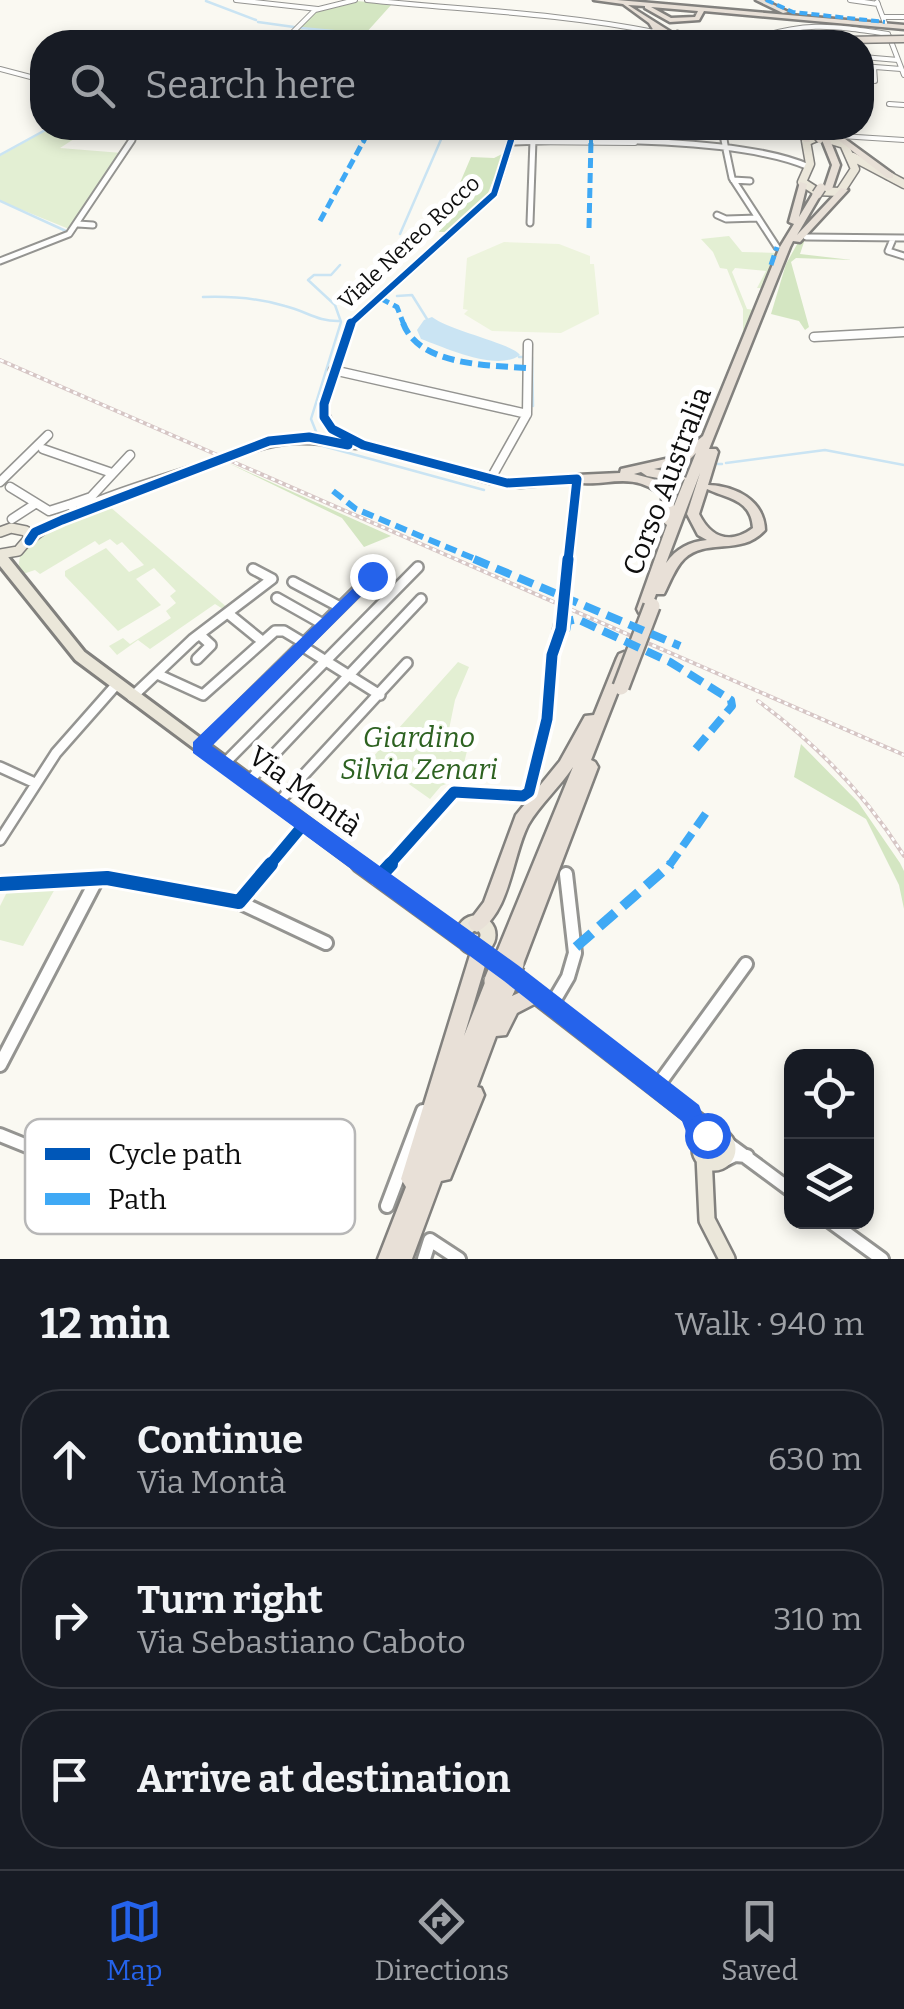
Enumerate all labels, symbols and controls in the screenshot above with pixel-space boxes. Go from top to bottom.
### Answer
search box [30,30,874,140]
icon: search [65,58,120,113]
text: Search here [145,62,356,108]
street label: Viale Nereo Rocco [333,169,485,315]
street label: Corso Australia [616,382,718,580]
route end [350,554,396,600]
park label: Giardino Silvia Zenari [340,721,498,786]
street label: Via Montà [242,739,368,843]
map controls [784,1049,874,1229]
button: locate [784,1049,874,1139]
route start [685,1113,731,1159]
legend [25,1119,355,1234]
text: Cycle path [108,1138,242,1171]
button: layers [784,1139,874,1229]
text: Path [108,1183,167,1216]
text: 12 min [40,1299,170,1349]
text: Walk · 940 m [675,1305,864,1343]
text: Continue [137,1417,303,1463]
icon: ahead [42,1432,97,1487]
text: 630 m [768,1440,862,1478]
text: Via Montà [137,1463,286,1501]
text: Turn right [137,1577,323,1623]
icon: right [42,1592,97,1647]
text: 310 m [773,1600,862,1638]
text: Via Sebastiano Caboto [137,1623,466,1661]
icon: arrive [42,1752,97,1807]
text: Arrive at destination [137,1756,510,1802]
tab: Map [106,1894,162,1987]
tab: Directions [374,1894,509,1987]
tab: Saved [721,1894,798,1987]

